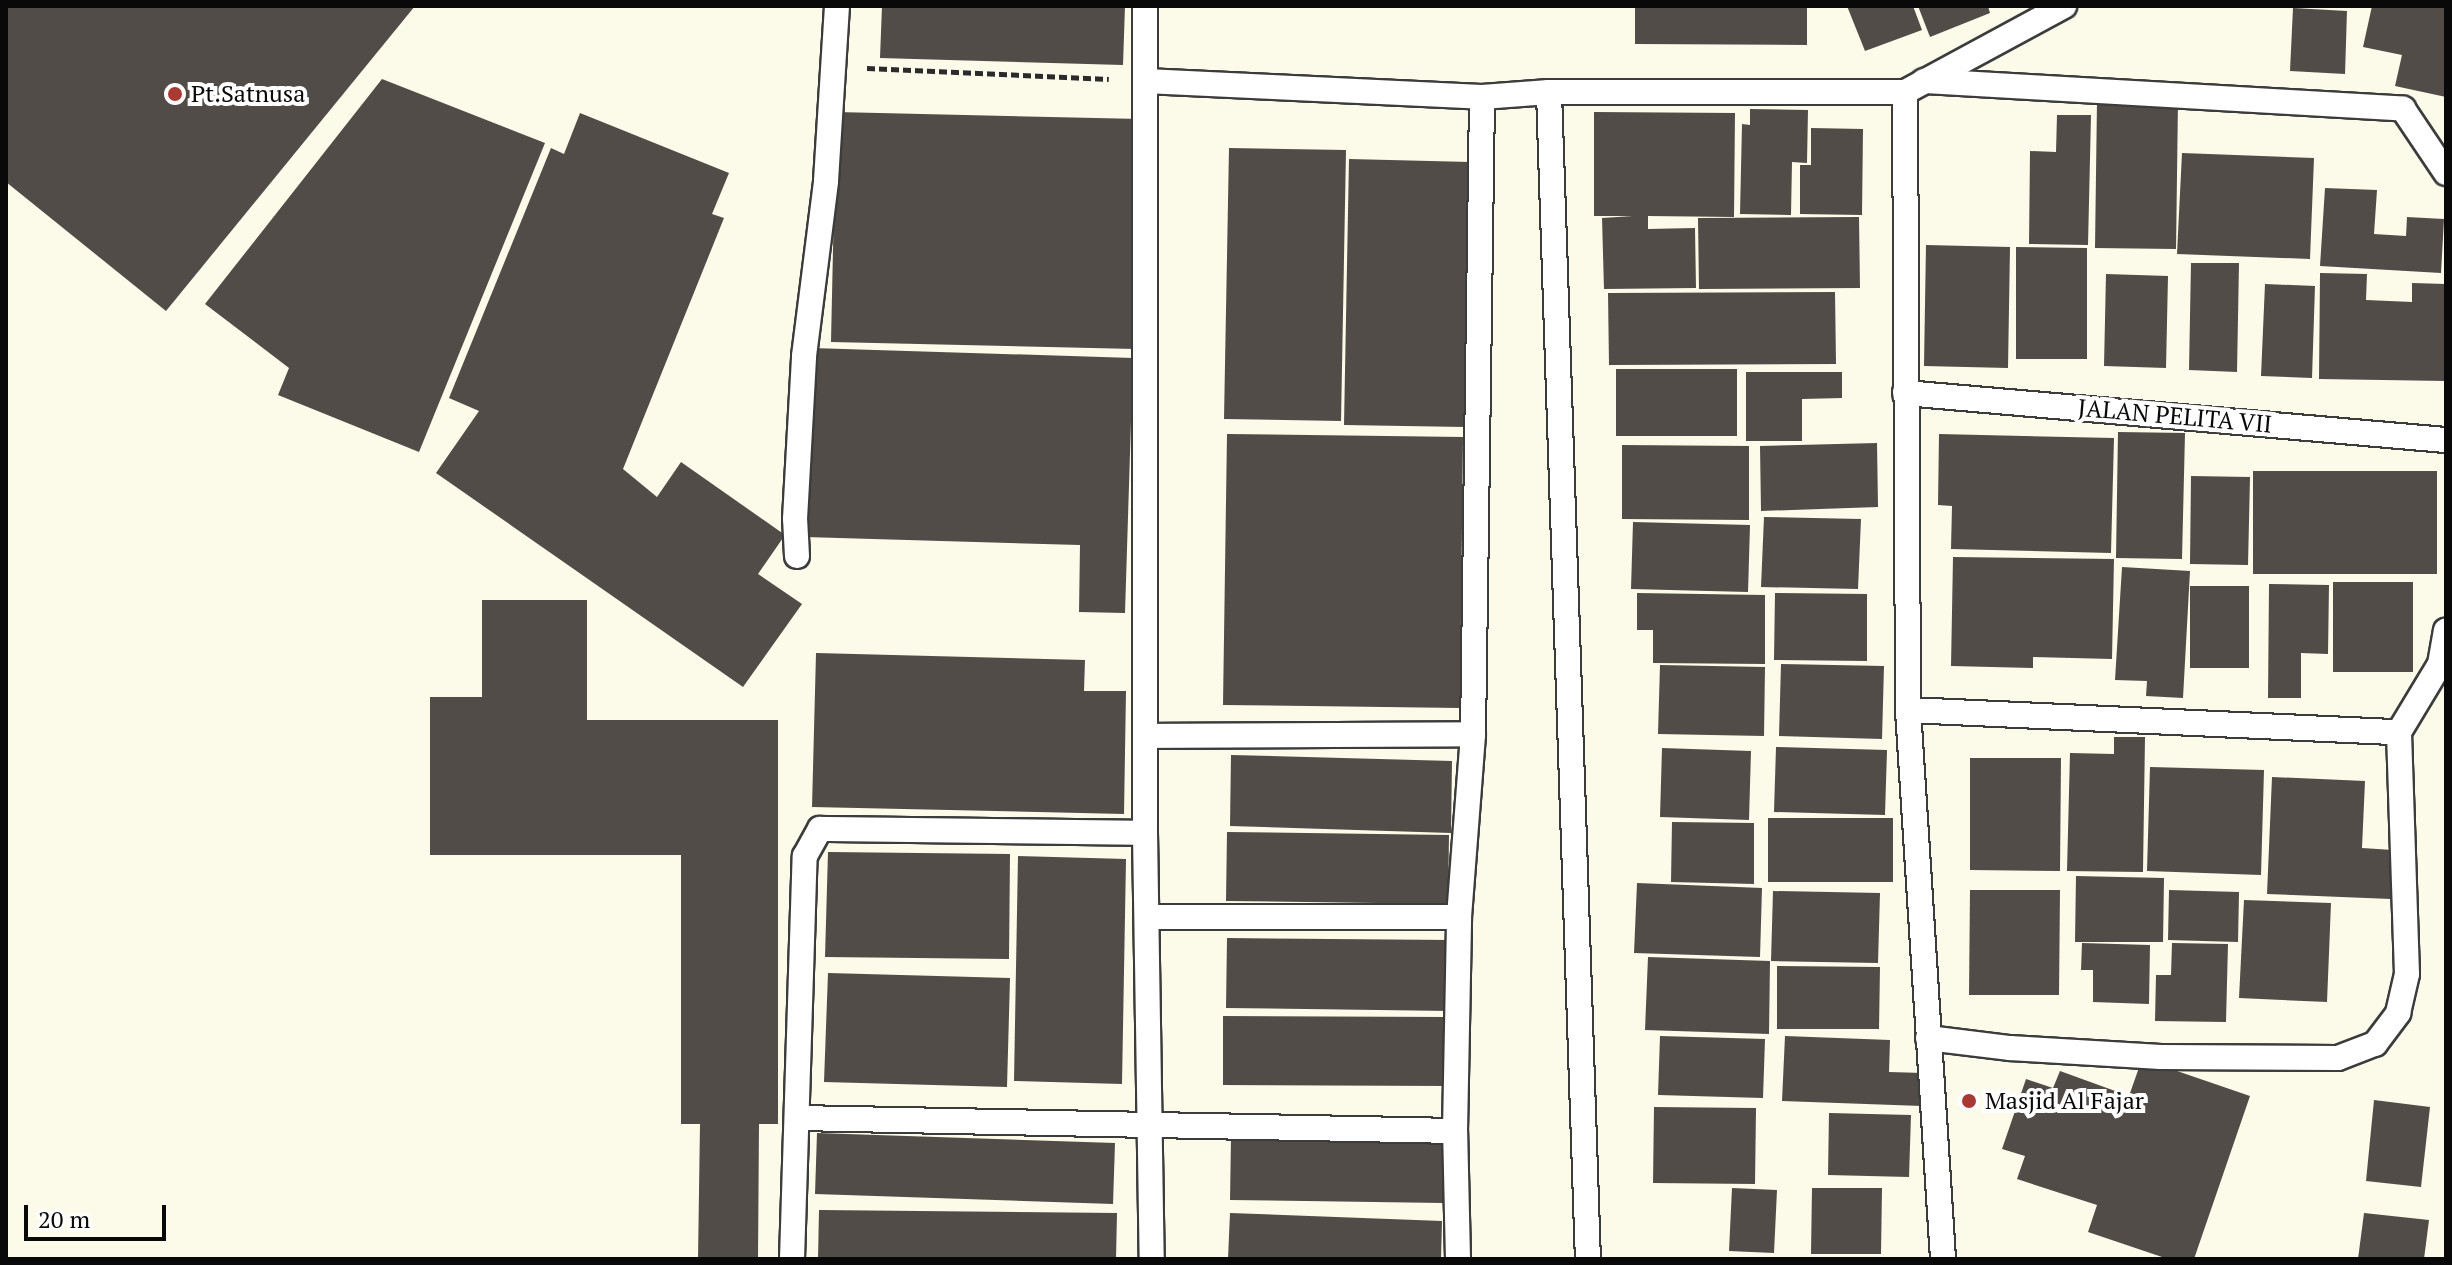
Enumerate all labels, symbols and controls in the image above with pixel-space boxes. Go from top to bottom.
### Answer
place label: Pt.Satnusa [191,80,305,108]
marker: Pt.Satnusa [166,85,184,103]
street label: JALAN PELITA VII [2076,393,2274,439]
place label: Masjid Al Fajar [1985,1087,2144,1115]
marker: Masjid Al Fajar [1960,1092,1978,1110]
scale bar [28,1189,170,1239]
text: 20 m [38,1203,90,1235]

